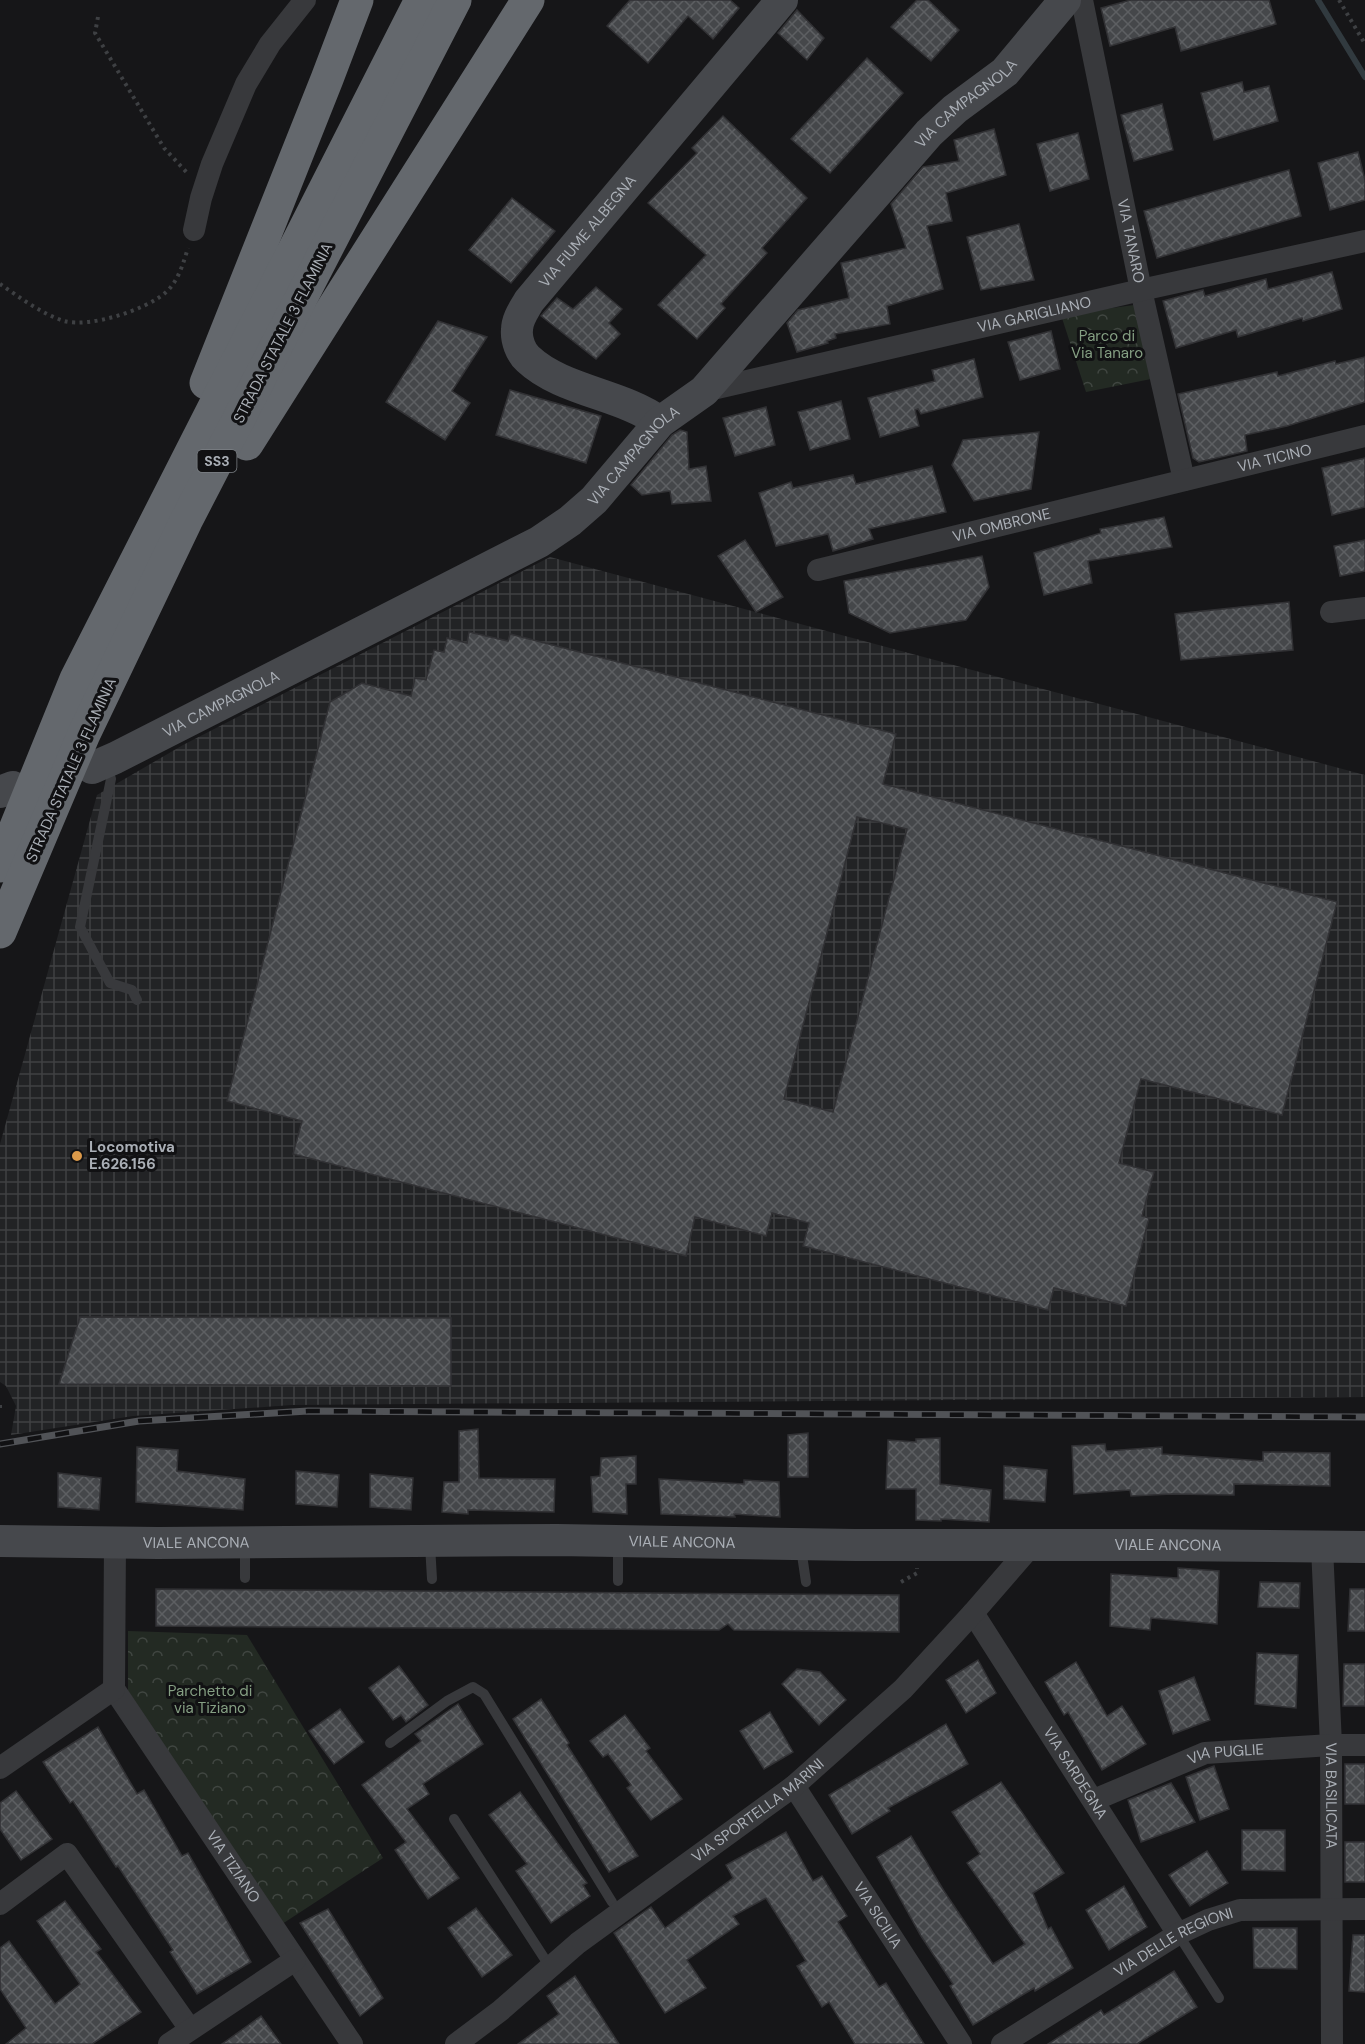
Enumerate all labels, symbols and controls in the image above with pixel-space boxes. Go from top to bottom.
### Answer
street label: VIA CAMPAGNOLA [910,55,1022,152]
street label: VIA FIUME ALBEGNA [535,171,641,292]
street label: VIA TANARO [1113,197,1149,285]
street label: STRADA STATALE 3 FLAMINIA [229,239,337,427]
street label: VIA GARIGLIANO [975,292,1093,337]
park label: Parco di Via Tanaro [1071,326,1143,363]
street label: VIA CAMPAGNOLA [583,401,684,510]
street label: VIA TICINO [1235,439,1314,477]
road number: SS3 [198,450,236,472]
street label: VIA OMBRONE [951,503,1053,547]
street label: VIA CAMPAGNOLA [159,666,283,742]
street label: STRADA STATALE 3 FLAMINIA [21,675,121,865]
place label: Locomotiva E.626.156 [89,1137,175,1174]
marker: Locomotiva E.626.156 [70,1149,84,1163]
street label: VIALE ANCONA [628,1531,736,1553]
street label: VIALE ANCONA [142,1532,250,1553]
street label: VIALE ANCONA [1114,1535,1222,1556]
park label: Parchetto di via Tiziano [168,1681,252,1718]
street label: VIA SARDEGNA [1038,1723,1112,1823]
street label: VIA PUGLIE [1184,1739,1265,1769]
street label: VIA BASILICATA [1321,1743,1341,1849]
street label: VIA SPORTELLA MARINI [688,1754,828,1867]
street label: VIA TIZIANO [202,1827,265,1907]
street label: VIA SICILIA [849,1878,907,1952]
street label: VIA DELLE REGIONI [1110,1903,1235,1982]

